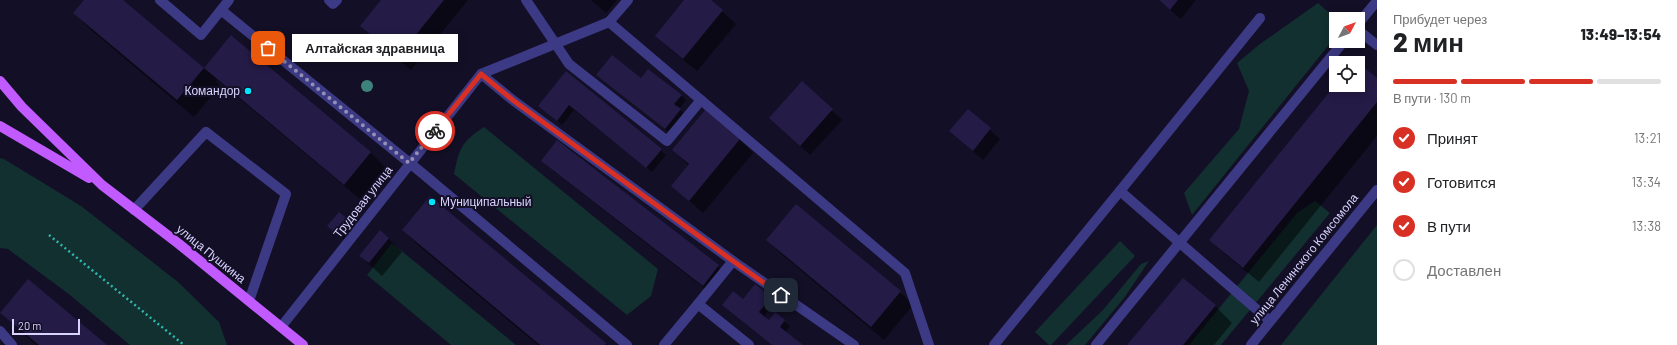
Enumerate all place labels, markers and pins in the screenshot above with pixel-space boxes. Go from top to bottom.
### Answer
pin [251,31,285,65]
callout: Алтайская здравница [292,34,458,62]
place label: Командор [184,83,240,98]
marker: Командор [243,86,253,96]
place label: Муниципальный [440,194,531,209]
marker: Муниципальный [427,197,437,207]
pin [764,278,798,312]

